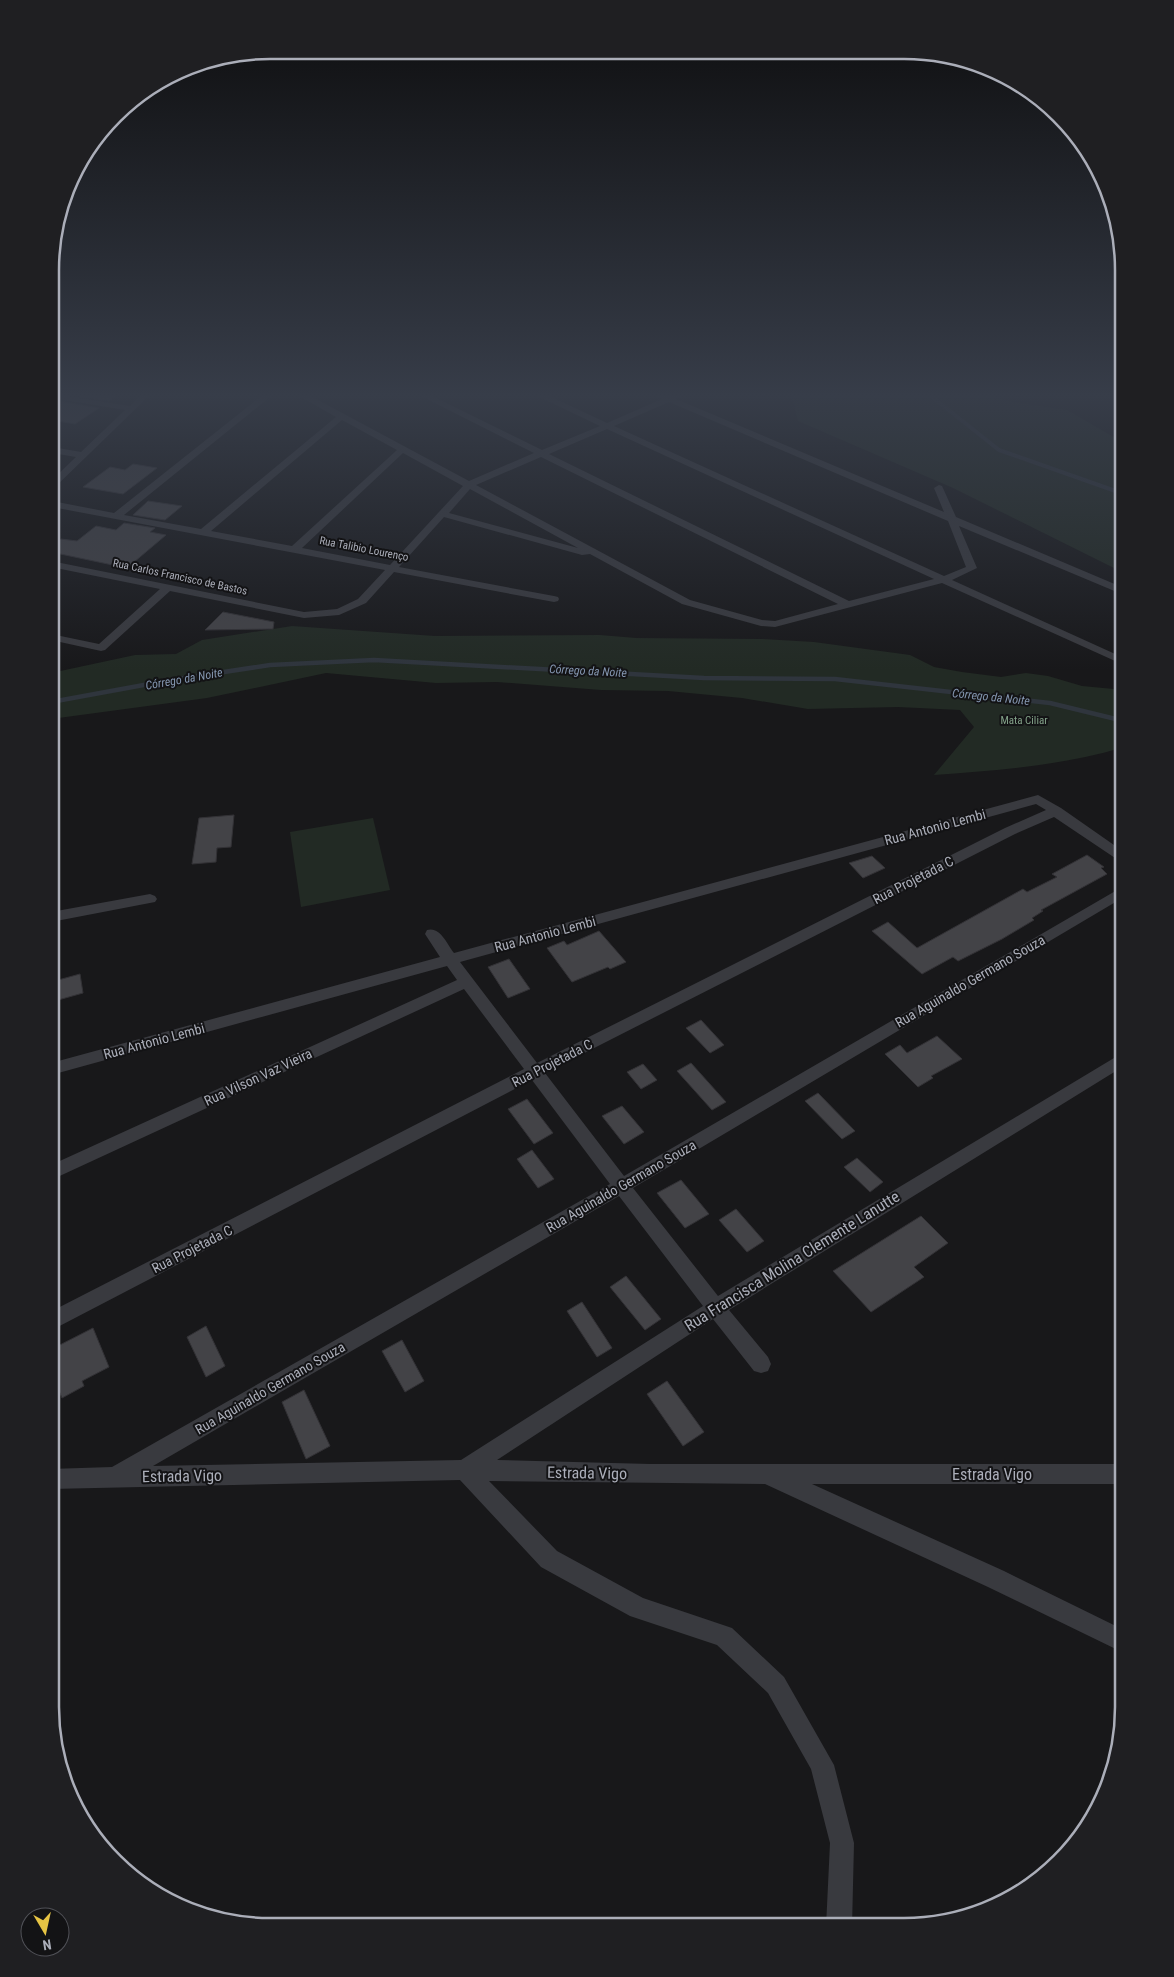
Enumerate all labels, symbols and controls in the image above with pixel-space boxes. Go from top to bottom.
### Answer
street label: Rua Talibio Lourenço [318,534,410,564]
street label: Rua Carlos Francisco de Bastos [112,556,248,598]
water label: Córrego da Noite [549,662,628,680]
water label: Córrego da Noite [144,665,224,693]
water label: Córrego da Noite [952,686,1031,708]
park label: Mata Ciliar [1000,714,1048,727]
street label: Rua Antonio Lembi [883,806,987,848]
street label: Rua Projetada C [870,853,956,907]
street label: Rua Antonio Lembi [493,913,597,955]
street label: Rua Aguinaldo Germano Souza [892,932,1048,1030]
street label: Rua Antonio Lembi [102,1020,206,1062]
street label: Rua Projetada C [509,1036,595,1090]
street label: Rua Vilson Vaz Vieira [202,1045,314,1109]
street label: Rua Aguinaldo Germano Souza [543,1137,699,1235]
street label: Rua Francisca Molina Clemente Lanutte [681,1187,903,1335]
street label: Rua Projetada C [149,1222,235,1276]
street label: Rua Aguinaldo Germano Souza [192,1339,348,1437]
street label: Estrada Vigo [547,1463,627,1483]
street label: Estrada Vigo [952,1465,1032,1484]
street label: Estrada Vigo [142,1466,222,1486]
north arrow [20,1907,70,1957]
text: N [42,1936,53,1953]

